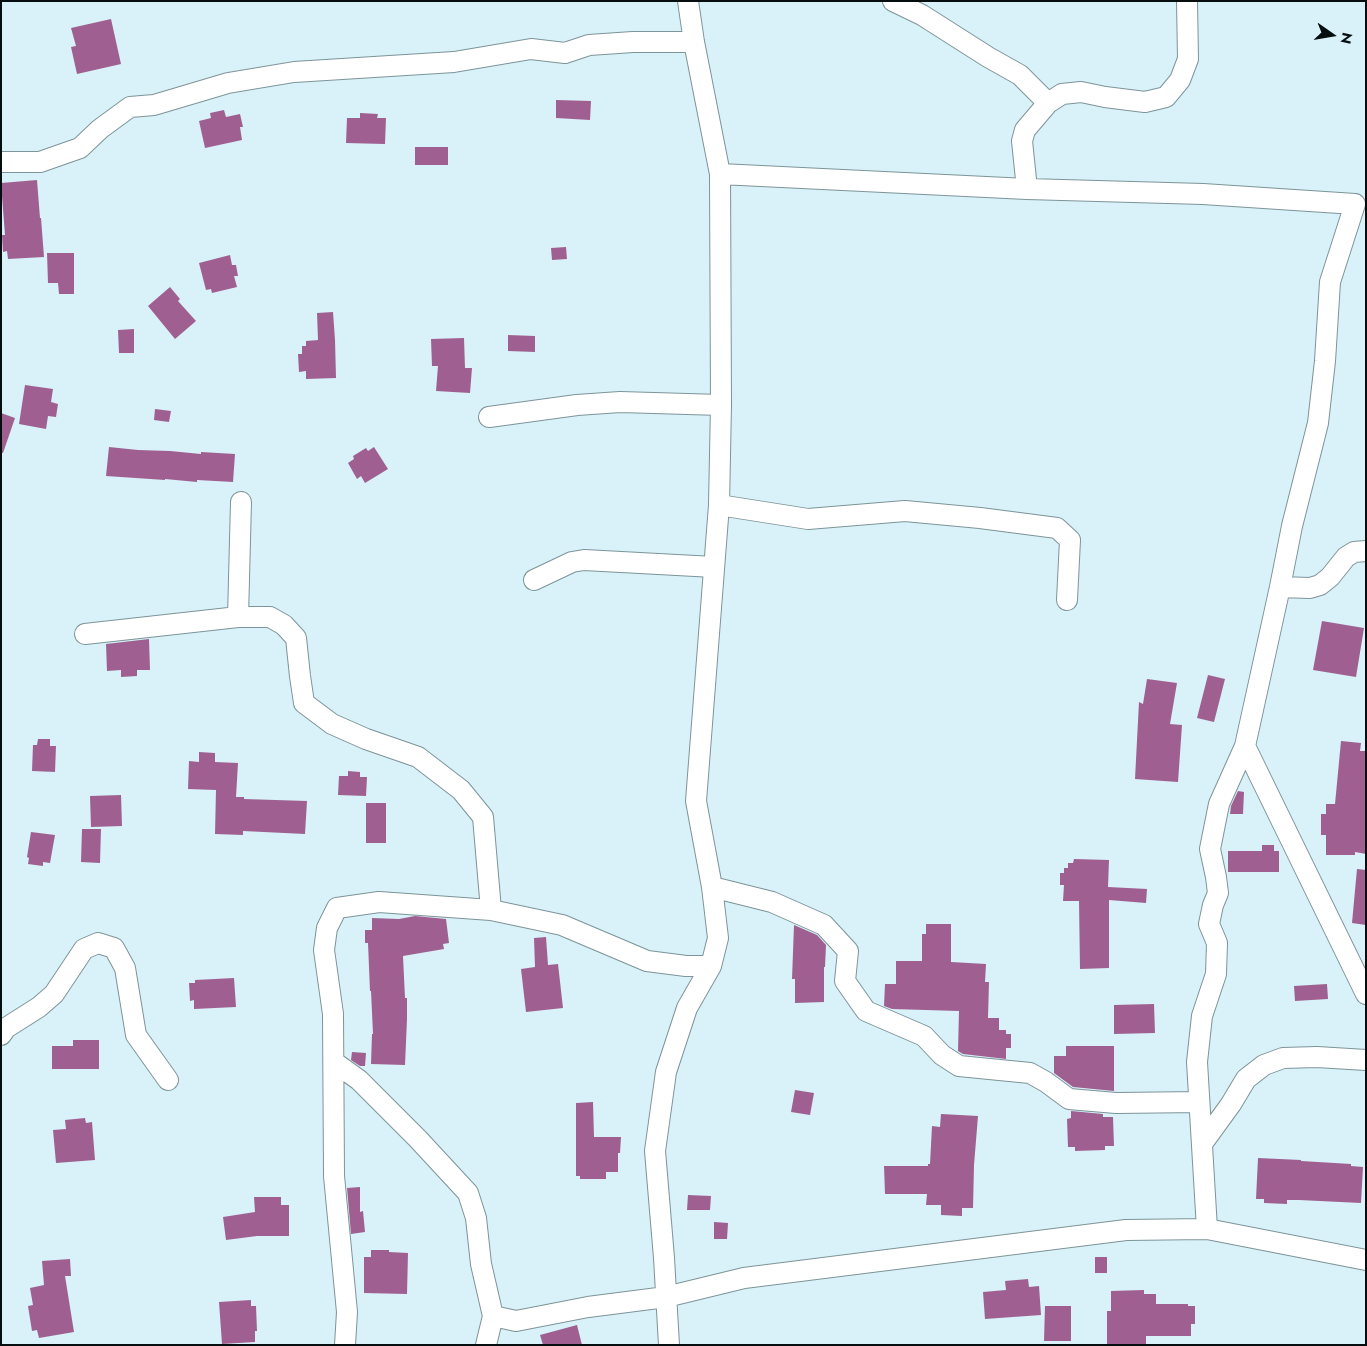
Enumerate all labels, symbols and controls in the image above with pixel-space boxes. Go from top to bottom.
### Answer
north arrow [1307,10,1357,60]
text: N [1336,31,1358,46]

